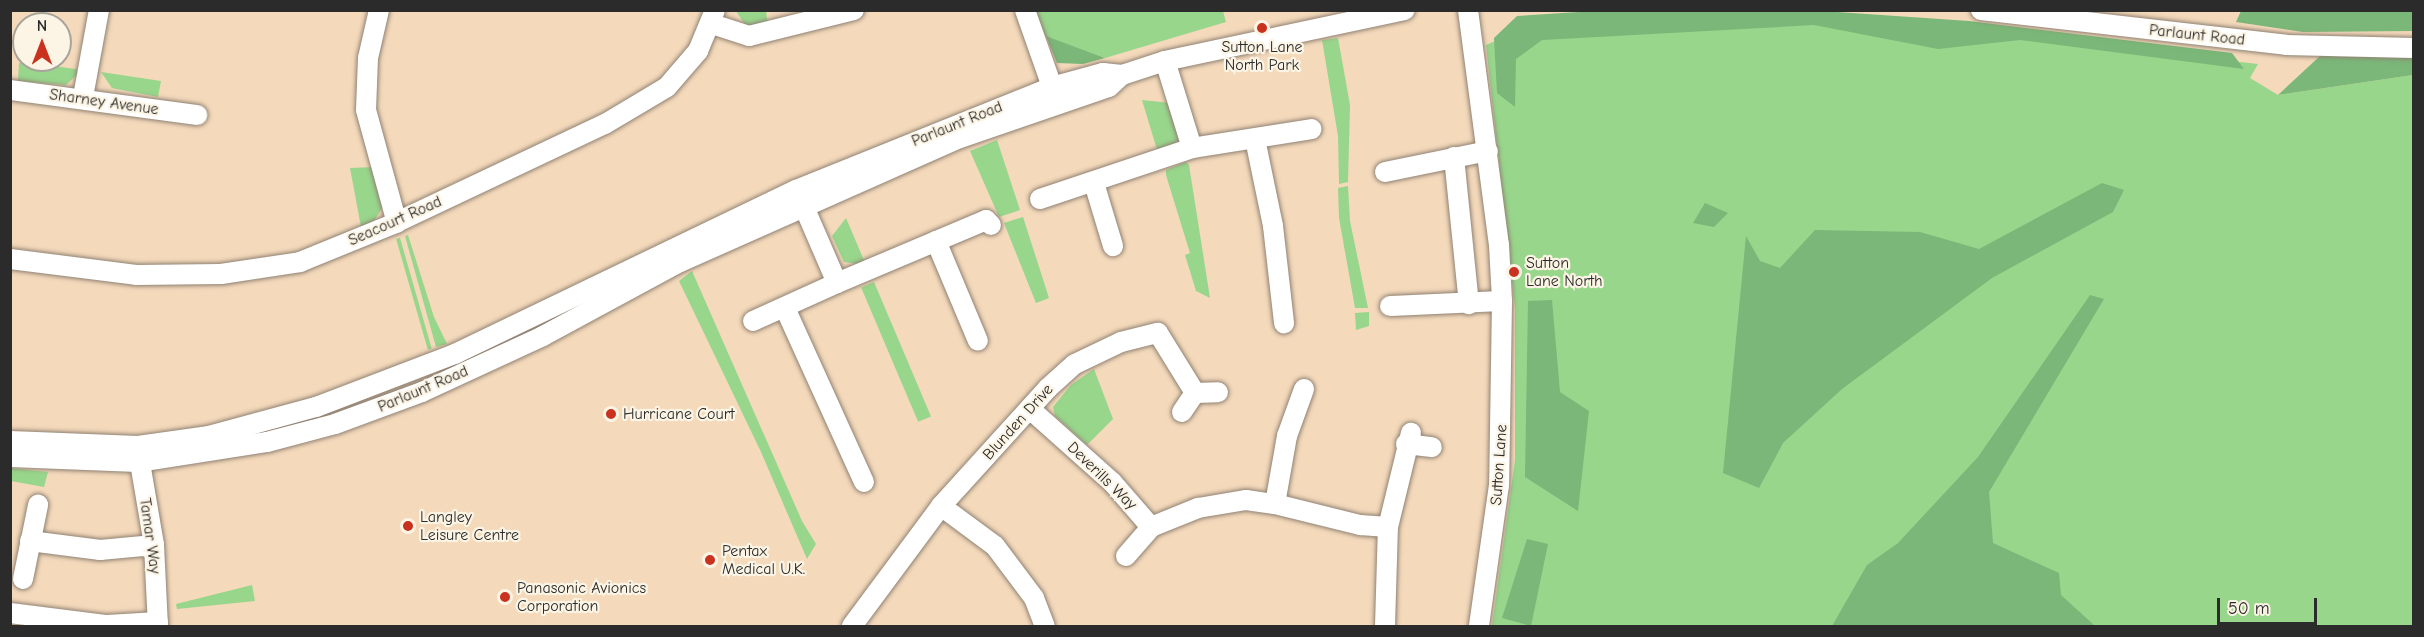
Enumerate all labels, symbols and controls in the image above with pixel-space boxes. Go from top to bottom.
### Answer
north arrow [12,12,72,72]
text: N [37,17,47,35]
street label: Parlaunt Road [2148,20,2246,50]
marker: Sutton Lane North Park [1255,21,1269,35]
place label: Sutton Lane North Park [1221,37,1303,75]
street label: Sharney Avenue [48,85,160,119]
street label: Parlaunt Road [909,97,1005,151]
street label: Seacourt Road [345,192,445,250]
place label: Sutton Lane North [1526,253,1603,291]
marker: Sutton Lane North [1507,265,1521,279]
street label: Parlaunt Road [375,361,471,417]
street label: Blunden Drive [979,380,1057,464]
place label: Hurricane Court [623,404,735,424]
marker: Hurricane Court [604,407,618,421]
street label: Sutton Lane [1487,424,1511,506]
street label: Deverills Way [1063,438,1141,514]
street label: Tamar Way [135,497,165,575]
place label: Langley Leisure Centre [420,507,519,545]
marker: Langley Leisure Centre [401,519,415,533]
place label: Pentax Medical U.K. [722,541,805,579]
marker: Pentax Medical U.K. [703,553,717,567]
place label: Panasonic Avionics Corporation [517,578,646,616]
scale bar [2220,586,2320,624]
marker: Panasonic Avionics Corporation [498,590,512,604]
text: 50 m [2228,598,2270,619]

